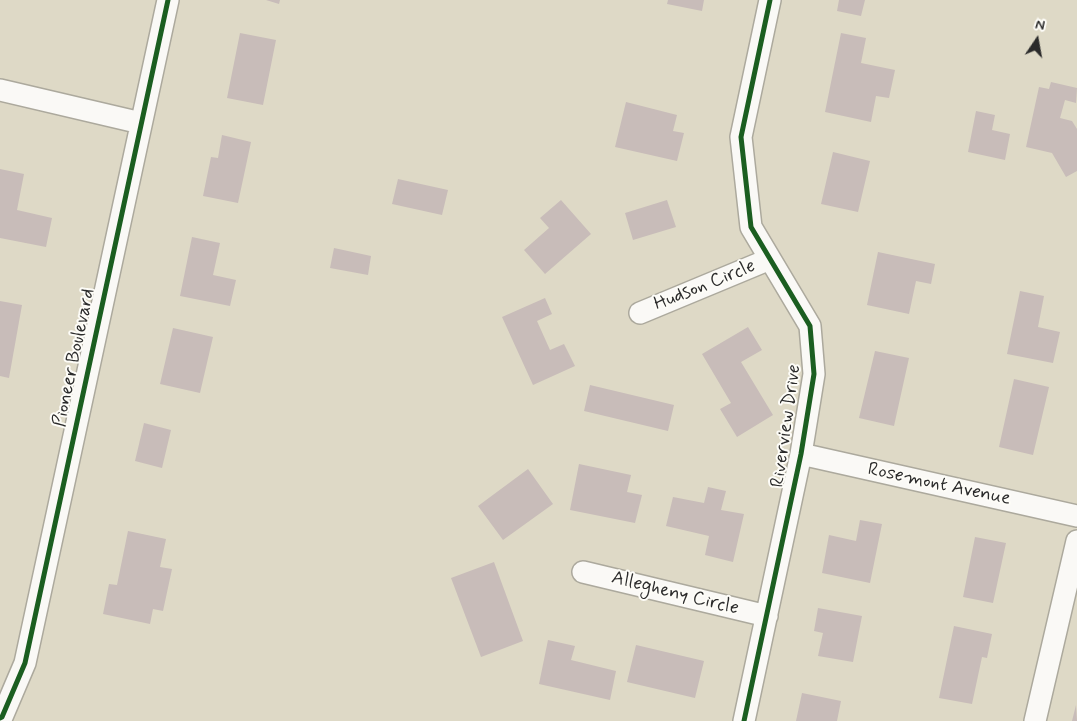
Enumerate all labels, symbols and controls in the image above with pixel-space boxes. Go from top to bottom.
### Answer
north arrow [1012,15,1062,65]
text: N [1034,16,1047,35]
street label: Hudson Circle [651,255,759,317]
street label: Pioneer Boulevard [49,287,101,429]
street label: Riverview Drive [767,363,807,489]
street label: Rosemont Avenue [865,459,1013,511]
street label: Allegheny Circle [609,567,741,621]

